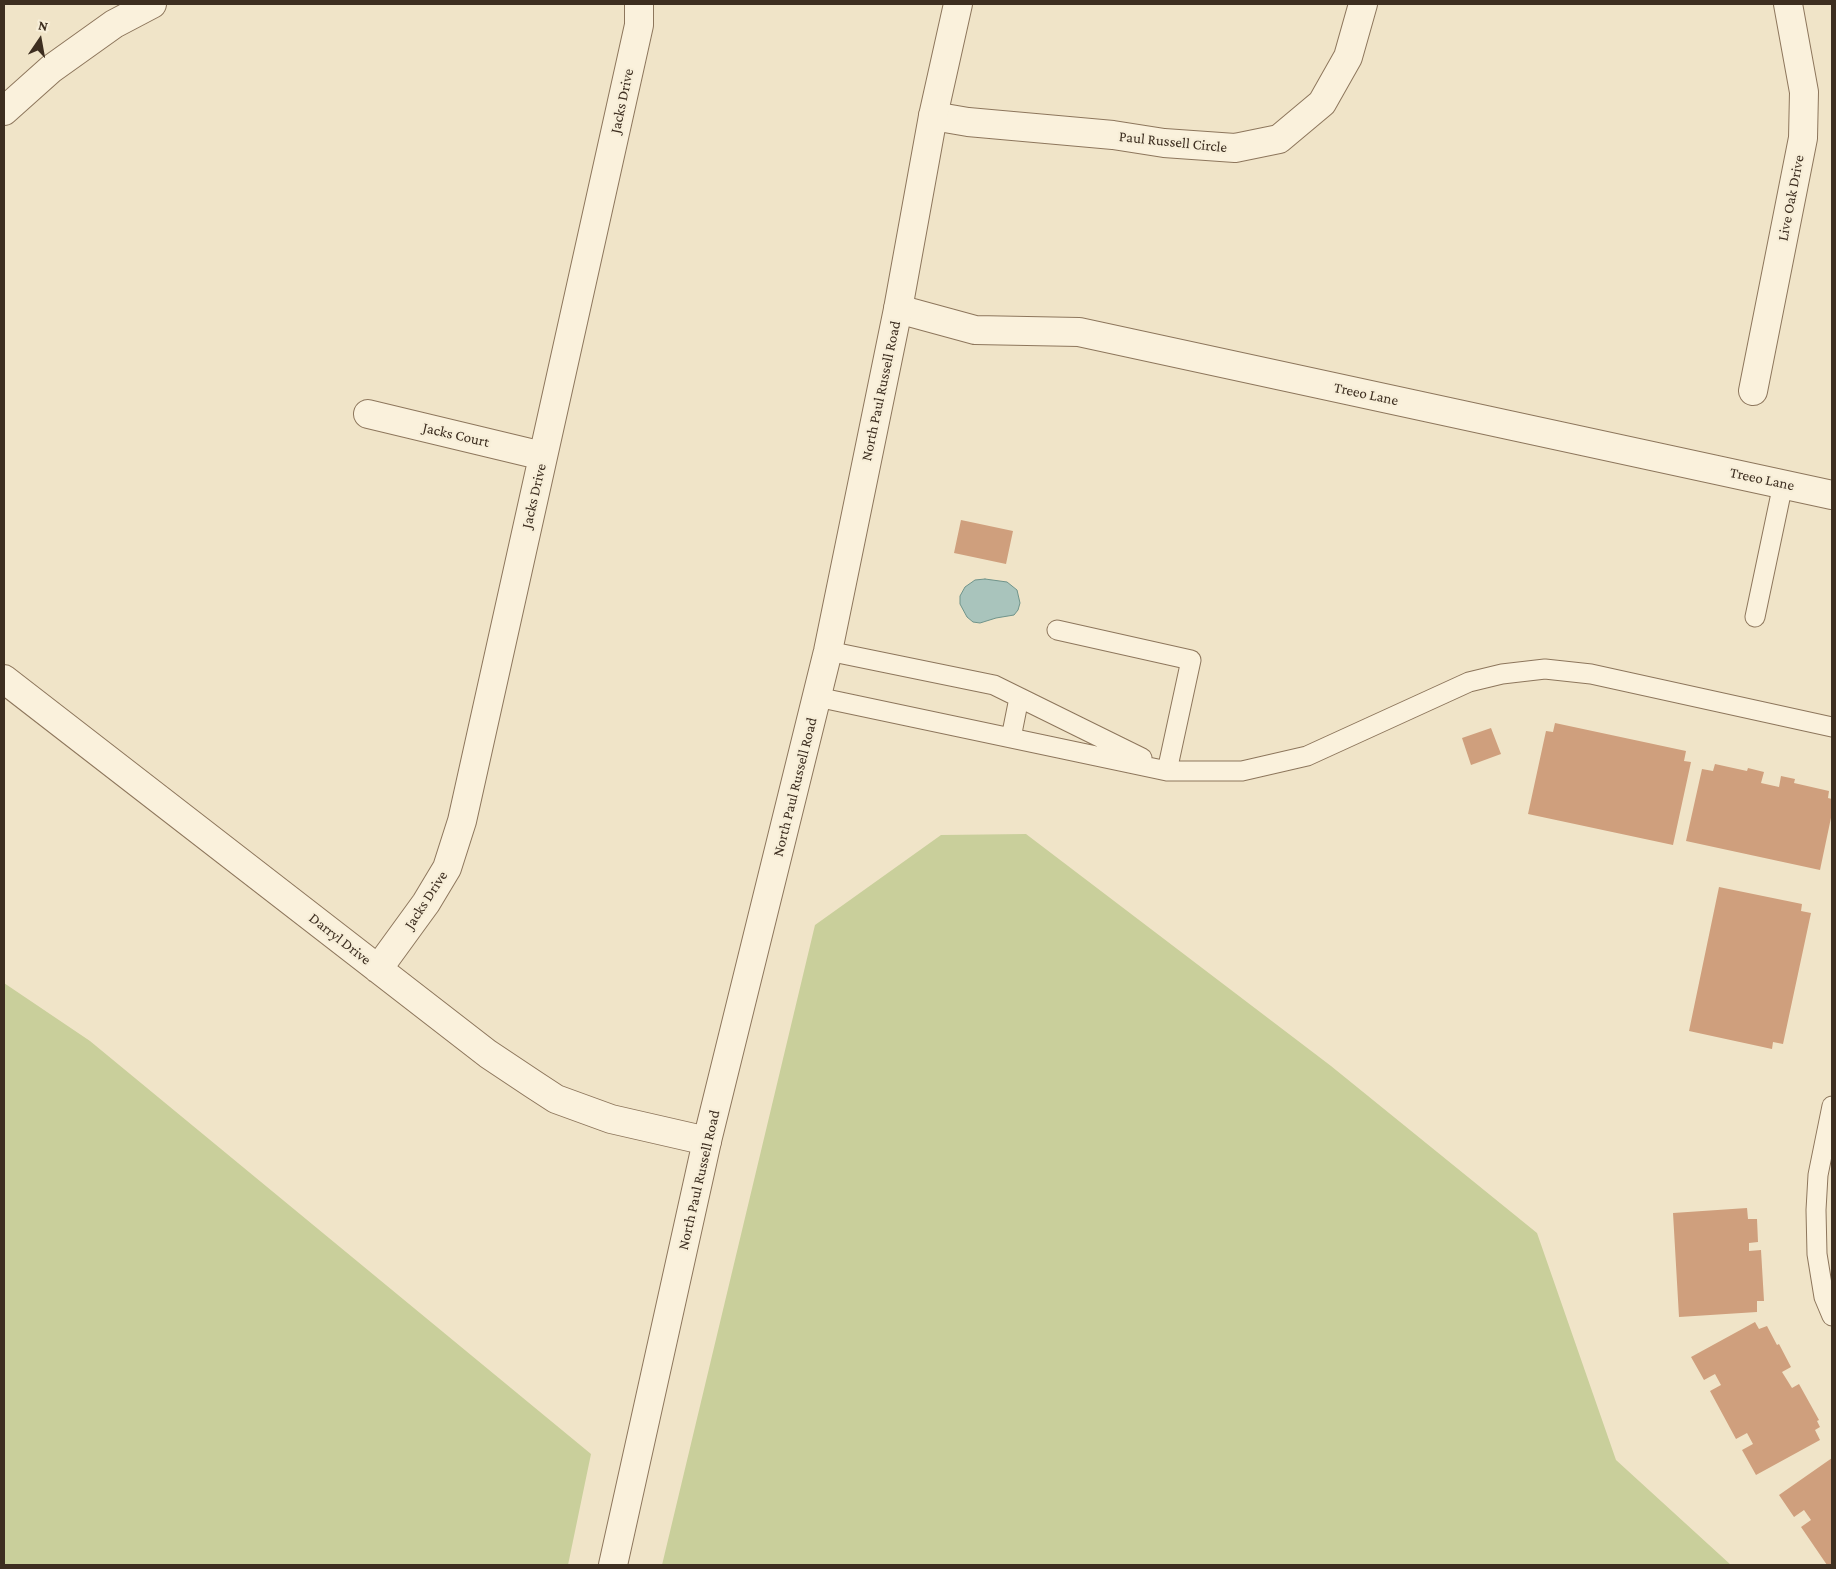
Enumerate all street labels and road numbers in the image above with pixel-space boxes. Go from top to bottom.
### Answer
street label: Jacks Drive [606,67,638,135]
street label: Paul Russell Circle [1118,127,1228,157]
street label: Live Oak Drive [1774,153,1808,243]
street label: North Paul Russell Road [857,319,905,463]
street label: Treeo Lane [1332,378,1400,410]
street label: Jacks Court [421,419,491,451]
street label: Jacks Drive [518,462,550,530]
street label: Treeo Lane [1728,463,1796,495]
street label: North Paul Russell Road [769,715,821,859]
street label: Jacks Drive [400,867,452,933]
street label: Darryl Drive [305,909,375,969]
street label: North Paul Russell Road [674,1108,724,1252]

